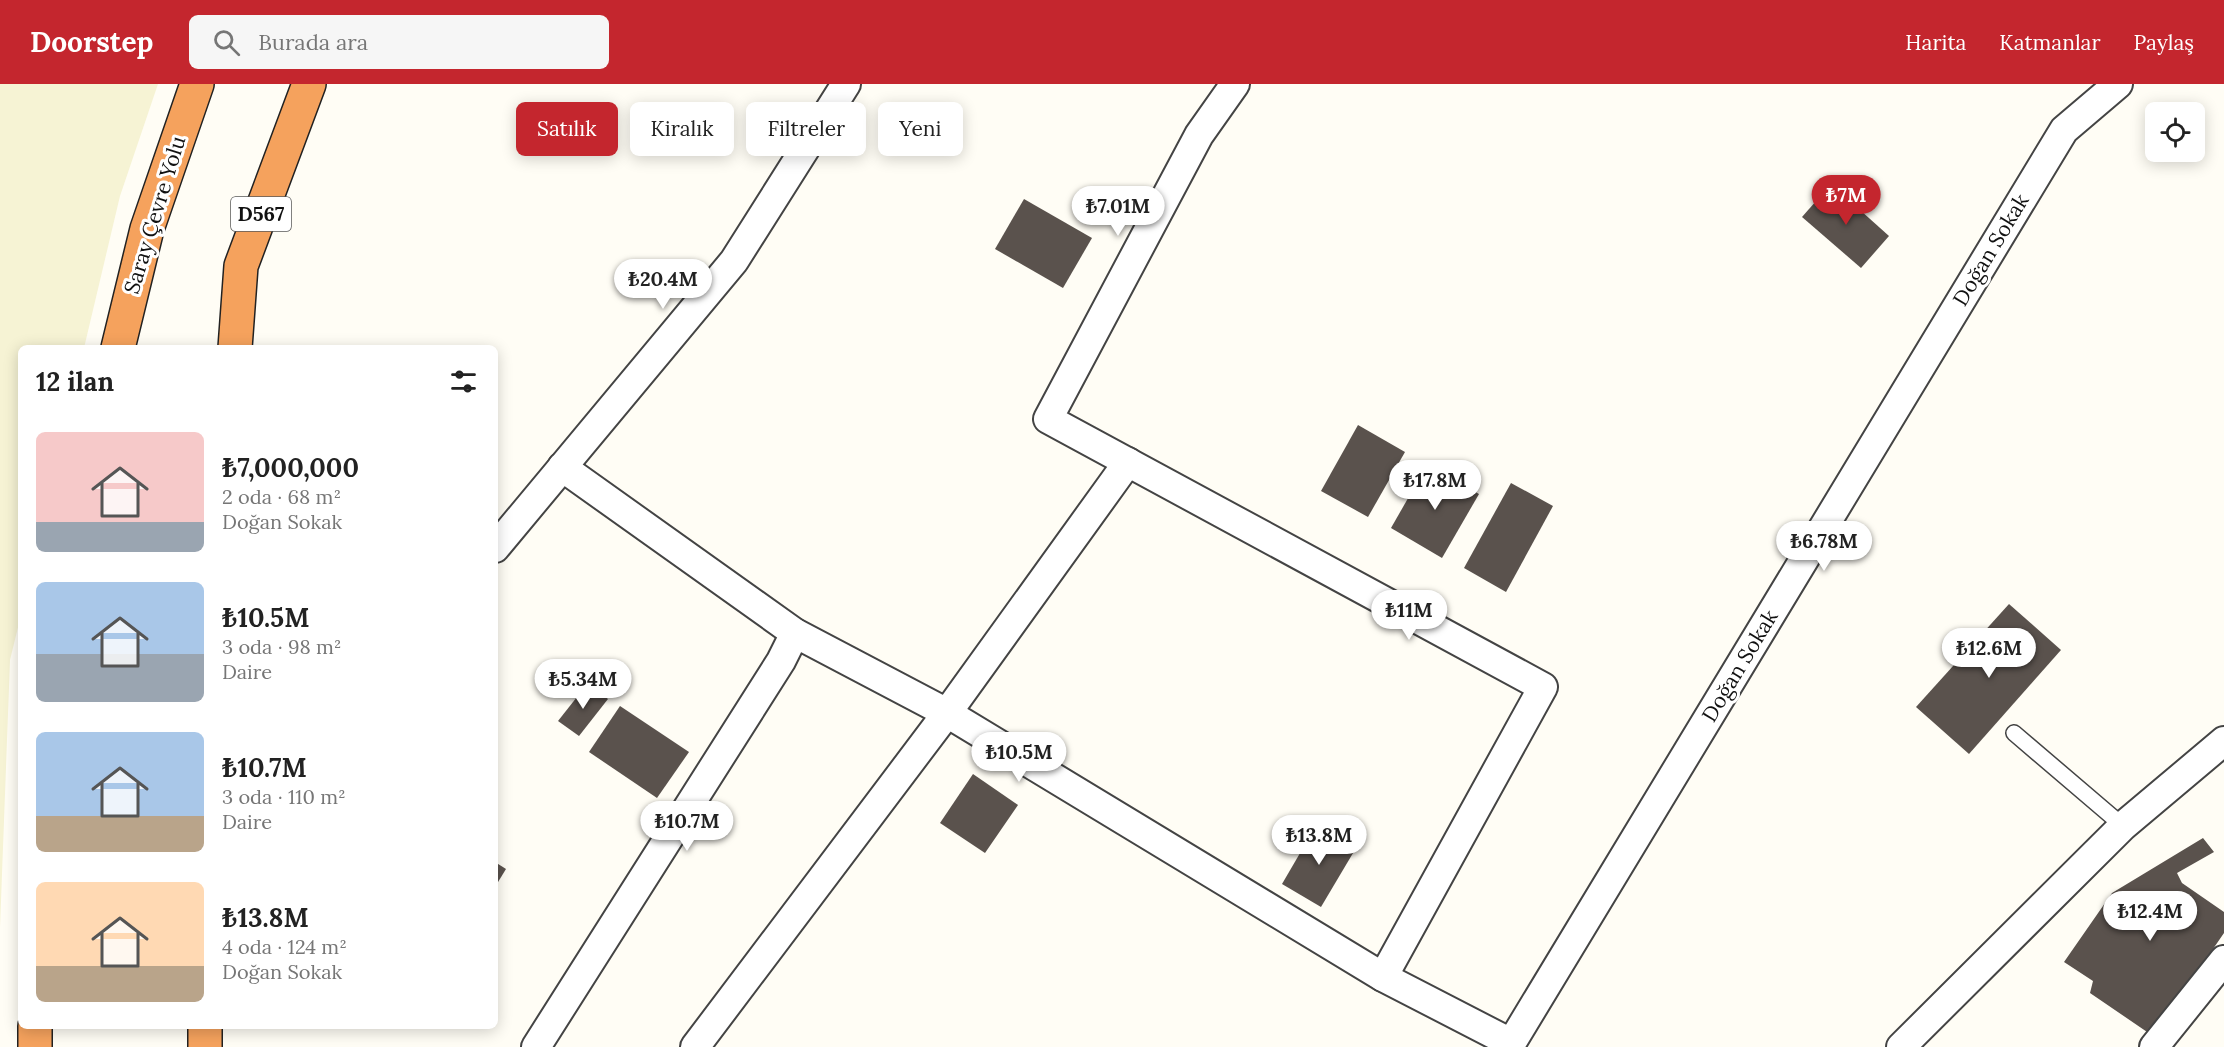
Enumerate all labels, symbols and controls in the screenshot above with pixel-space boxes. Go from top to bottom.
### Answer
search box [189,15,609,69]
text: Doorstep [30,24,153,60]
icon: search [210,26,243,59]
text: Burada ara [258,28,368,56]
text: Harita [1905,29,1966,56]
text: Katmanlar [1999,29,2101,56]
text: Paylaş [2134,29,2194,56]
chip: Satılık [516,102,618,156]
chip: Kiralık [630,102,734,156]
chip: Filtreler [746,102,866,156]
chip: Yeni [878,102,963,156]
map controls [2145,102,2205,162]
button: locate [2145,102,2205,162]
street label: Saray Çevre Yolu [118,133,191,297]
pin: ₺7M [1817,175,1875,226]
text: ₺7M [1826,182,1866,207]
pin: ₺7.01M [1069,186,1167,237]
street label: Doğan Sokak [1946,188,2035,311]
text: ₺7.01M [1086,193,1150,218]
road number: D567 [231,197,291,231]
pin: ₺20.4M [614,259,712,310]
text: ₺20.4M [628,266,698,291]
text: 12 ilan [36,365,114,398]
icon: filters [447,365,480,398]
text: ₺7,000,000 [222,451,359,484]
icon: home [84,456,156,528]
pin: ₺17.8M [1386,460,1484,511]
text: ₺17.8M [1403,467,1467,492]
text: 2 oda · 68 m² [222,484,341,509]
text: Doğan Sokak [222,509,342,534]
pin: ₺6.78M [1775,521,1873,572]
text: ₺6.78M [1790,528,1858,553]
pin: ₺11M [1373,590,1445,641]
text: ₺11M [1385,597,1433,622]
text: ₺10.5M [222,601,309,634]
street label: Doğan Sokak [1695,604,1784,727]
icon: home [84,606,156,678]
pin: ₺12.6M [1940,628,2038,679]
text: 3 oda · 98 m² [222,634,342,659]
text: ₺12.6M [1956,635,2022,660]
text: Daire [222,659,272,684]
pin: ₺5.34M [534,659,632,710]
text: ₺5.34M [549,666,617,691]
pin: ₺10.5M [970,732,1068,783]
text: ₺10.5M [985,739,1053,764]
text: ₺10.7M [222,751,307,784]
icon: home [84,756,156,828]
text: 3 oda · 110 m² [222,784,346,809]
pin: ₺10.7M [638,801,736,852]
text: ₺10.7M [654,808,720,833]
text: Daire [222,809,272,834]
pin: ₺13.8M [1270,815,1368,866]
text: ₺13.8M [1286,822,1352,847]
pin: ₺12.4M [2101,891,2199,942]
text: ₺12.4M [2117,898,2183,923]
text: ₺13.8M [222,901,309,934]
icon: home [84,906,156,978]
text: 4 oda · 124 m² [222,934,347,959]
text: Doğan Sokak [222,959,342,984]

